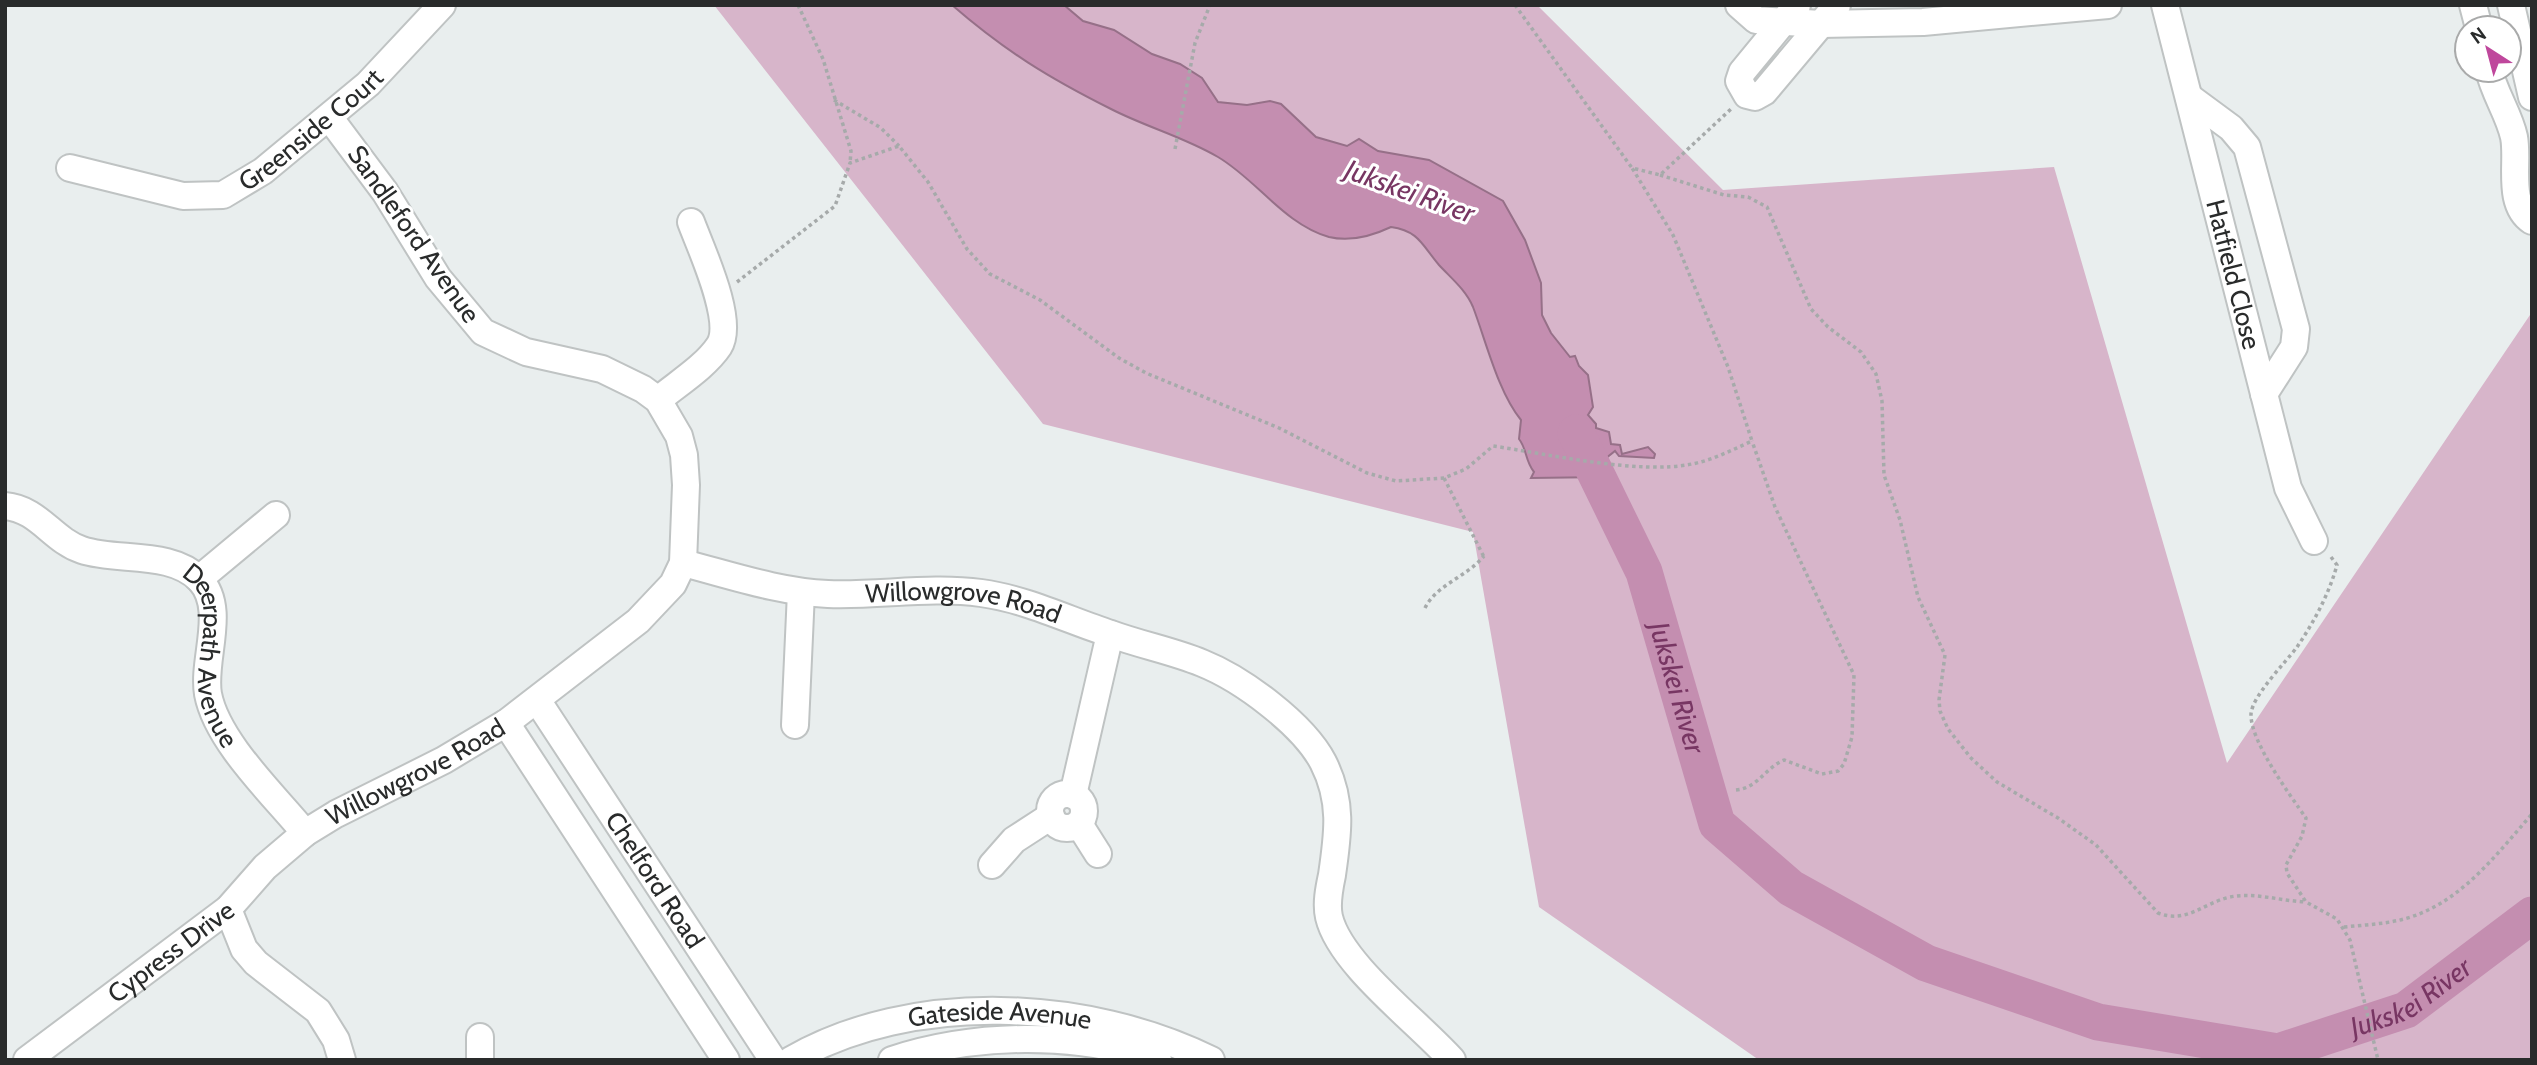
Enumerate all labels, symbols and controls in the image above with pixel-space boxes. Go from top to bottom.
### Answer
north arrow [2453,14,2523,84]
text: N [2466,22,2490,49]
street label: Greenside Court [233,62,390,198]
street label: Sandleford Avenue [341,139,487,329]
water label: Jukskei River [1338,151,1481,231]
street label: Hatfield Close [2199,196,2268,353]
street label: Deerpath Avenue [177,556,245,753]
street label: Willowgrove Road [864,574,1066,630]
water label: Jukskei River [1641,615,1713,759]
street label: Willowgrove Road [320,711,511,832]
street label: Chelford Road [598,805,711,954]
street label: Cypress Drive [101,894,241,1010]
water label: Jukskei River [2343,949,2479,1045]
street label: Gateside Avenue [906,995,1094,1036]

